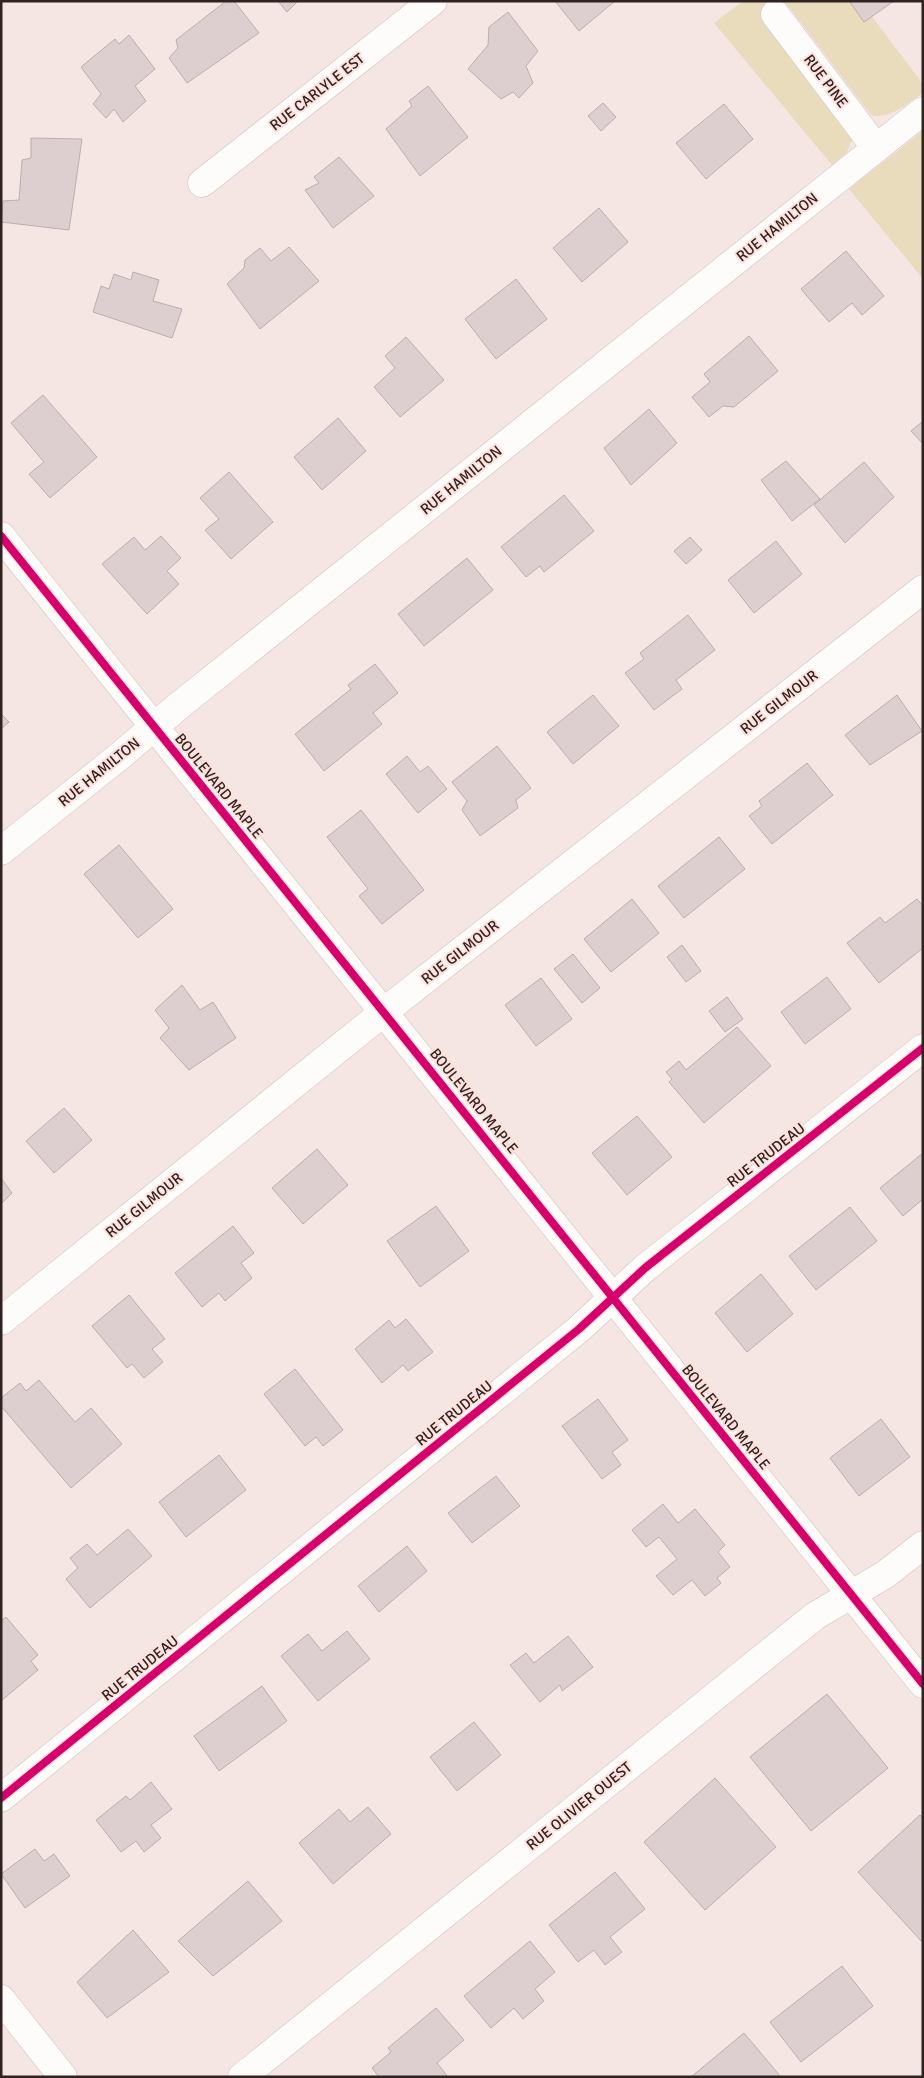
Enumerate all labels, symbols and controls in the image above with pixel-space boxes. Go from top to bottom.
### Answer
street label: RUE CARLYLE EST [266,49,368,134]
street label: RUE PINE [800,51,852,111]
street label: RUE HAMILTON [733,189,821,265]
street label: RUE HAMILTON [417,442,505,518]
street label: RUE GILMOUR [737,666,821,738]
street label: BOULEVARD MAPLE [171,730,267,842]
street label: RUE HAMILTON [55,734,143,810]
street label: RUE GILMOUR [418,916,502,988]
street label: BOULEVARD MAPLE [426,1045,522,1157]
street label: RUE TRUDEAU [723,1119,809,1191]
street label: RUE GILMOUR [102,1169,186,1241]
street label: BOULEVARD MAPLE [678,1361,774,1473]
street label: RUE TRUDEAU [412,1376,496,1450]
street label: RUE TRUDEAU [98,1631,182,1705]
street label: RUE OLIVIER OUEST [523,1758,636,1854]

